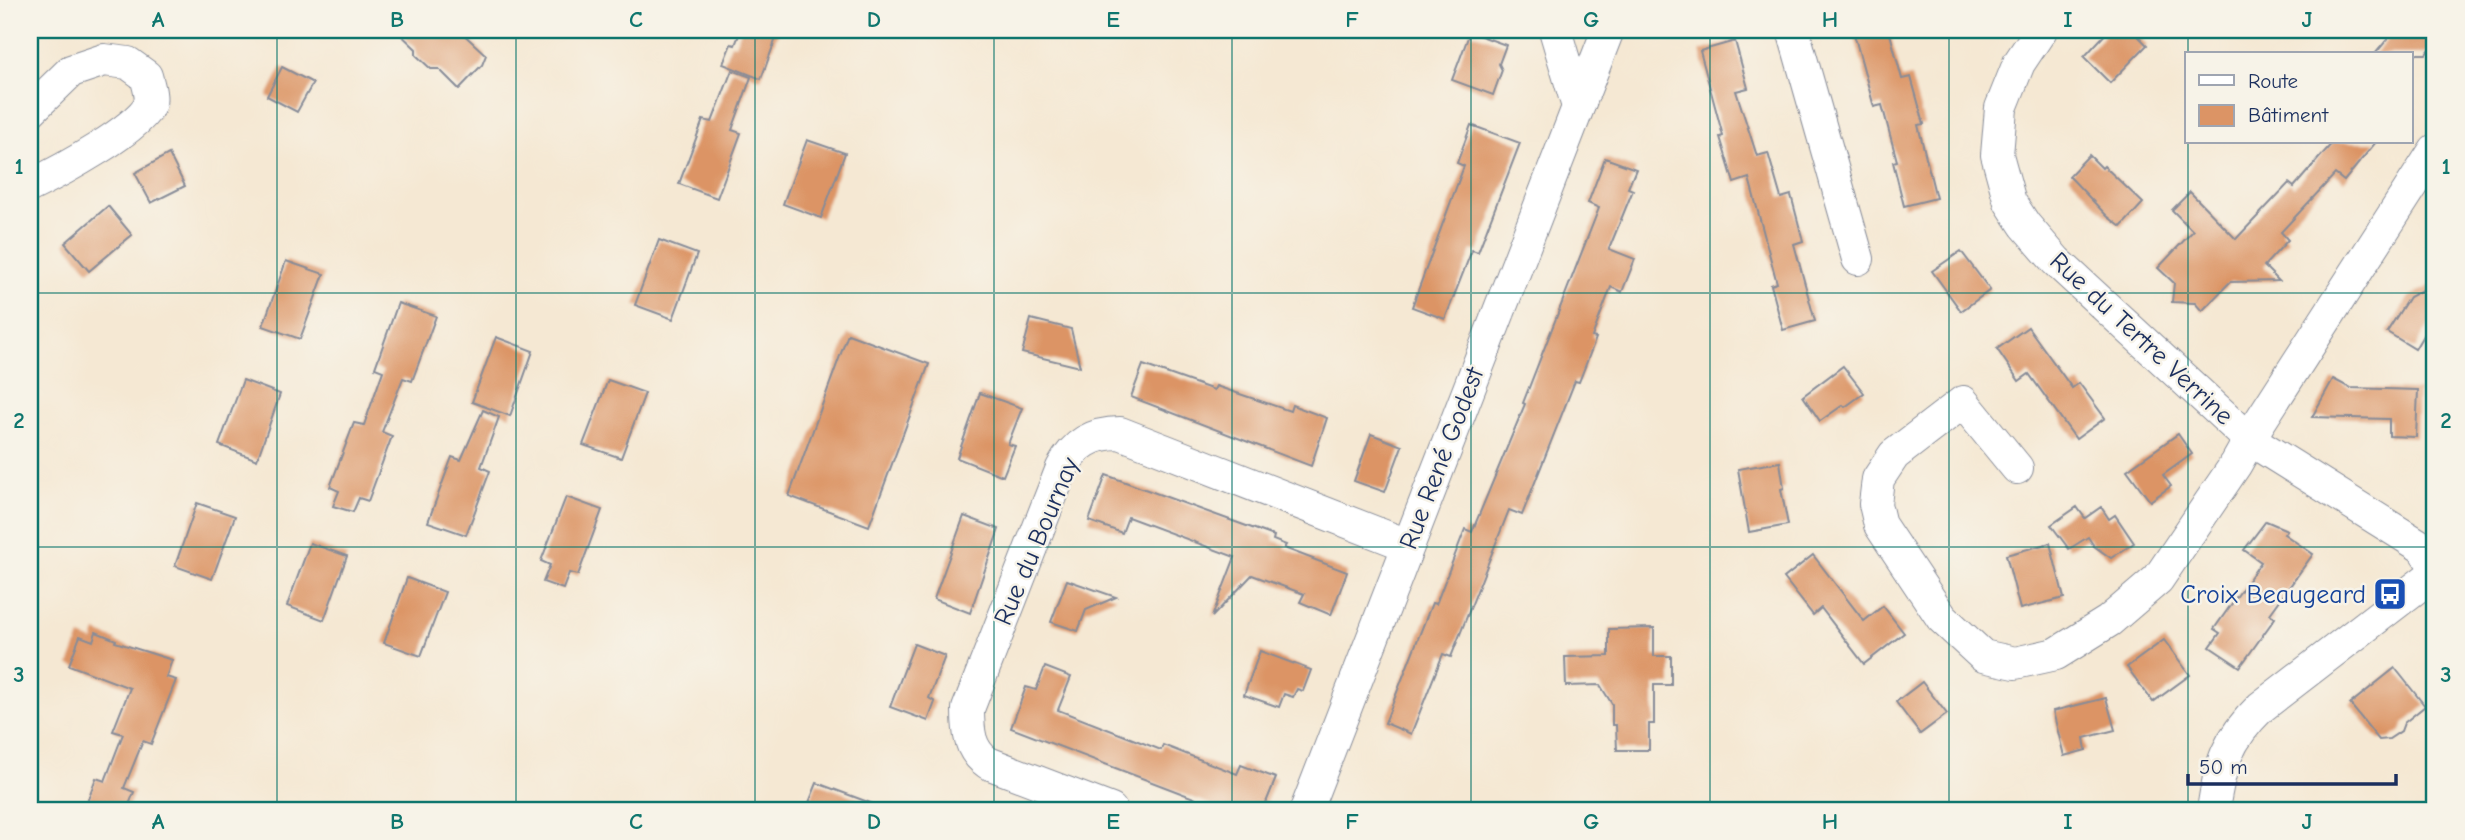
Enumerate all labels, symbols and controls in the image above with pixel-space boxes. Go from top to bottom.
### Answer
text: A [152,6,165,33]
text: B [390,6,404,33]
text: C [629,6,643,33]
text: D [867,6,881,33]
text: E [1106,6,1120,33]
text: F [1345,6,1359,33]
text: G [1583,6,1599,33]
text: H [1822,6,1838,33]
text: I [2063,6,2073,33]
text: J [2302,6,2313,33]
legend [2185,52,2412,144]
text: Route [2248,69,2298,93]
text: Bâtiment [2248,103,2329,127]
text: 1 [14,153,24,180]
text: 1 [2441,153,2451,180]
street label: Rue du Tertre Verrine [2044,246,2239,431]
street label: Rue René Godest [1393,362,1491,553]
text: 2 [13,407,25,434]
text: 2 [2440,407,2452,434]
street label: Rue du Bournay [988,453,1086,630]
bus stop icon: Croix Beaugeard [2371,575,2409,613]
place label: Croix Beaugeard [2180,580,2366,610]
text: 3 [13,661,25,688]
text: 3 [2440,661,2452,688]
scale bar [2188,742,2397,786]
text: 50 m [2199,755,2248,779]
text: A [152,808,165,835]
text: B [390,808,404,835]
text: C [629,808,643,835]
text: D [867,808,881,835]
text: E [1106,808,1120,835]
text: F [1345,808,1359,835]
text: G [1583,808,1599,835]
text: H [1822,808,1838,835]
text: I [2063,808,2073,835]
text: J [2302,808,2313,835]

